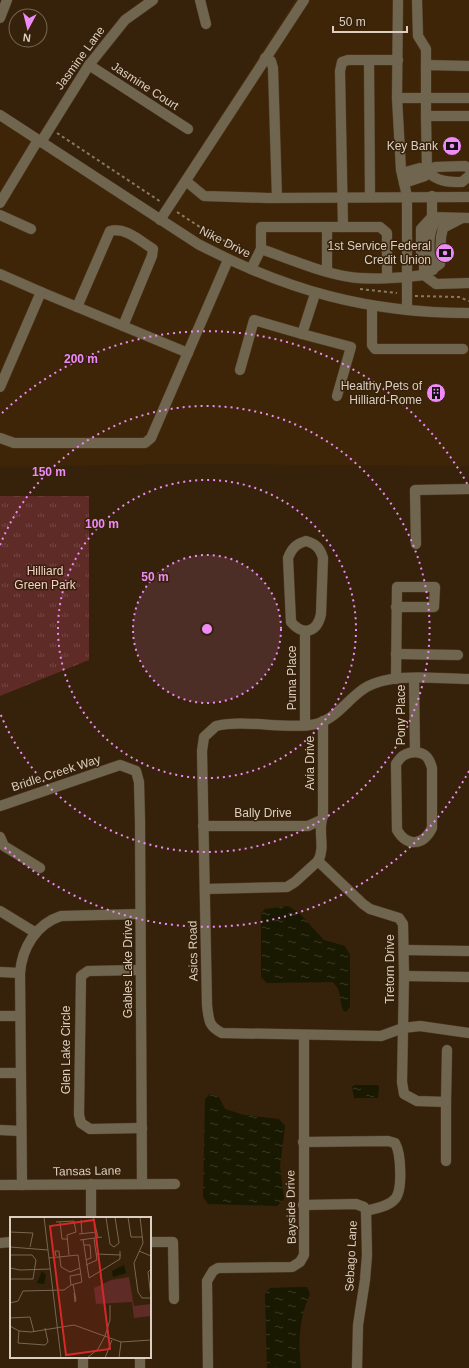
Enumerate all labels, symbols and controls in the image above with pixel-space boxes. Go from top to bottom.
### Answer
north arrow [8,8,48,48]
scale bar [333,8,407,34]
text: 50 m [339,15,366,29]
street label: Jasmine Lane [52,23,108,92]
text: N [22,31,31,44]
street label: Jasmine Court [109,59,182,113]
bank icon: Key Bank [441,135,463,157]
place label: Key Bank [387,139,439,153]
street label: Nike Drive [197,223,253,261]
place label: 1st Service Federal Credit Union [328,239,431,267]
bank icon: 1st Service Federal Credit Union [434,242,456,264]
text: 200 m [64,352,98,366]
place label: Healthy Pets of Hilliard-Rome [341,379,423,407]
building icon: Healthy Pets of Hilliard-Rome [425,382,447,404]
text: 150 m [32,465,66,479]
text: 100 m [85,517,119,531]
park label: Hilliard Green Park [14,564,77,592]
text: 50 m [141,570,169,584]
centre of rings [200,622,214,636]
street label: Puma Place [285,645,299,710]
street label: Pony Place [394,684,408,745]
street label: Avia Drive [303,735,317,790]
street label: Bridle Creek Way [10,752,102,794]
street label: Bally Drive [234,806,292,820]
street label: Gables Lake Drive [121,919,135,1018]
street label: Asics Road [185,921,201,981]
street label: Tretorn Drive [383,934,397,1004]
street label: Glen Lake Circle [59,1005,73,1094]
street label: Tansas Lane [53,1163,121,1179]
street label: Bayside Drive [283,1170,299,1244]
inset map [10,1217,151,1358]
street label: Sebago Lane [342,1220,360,1292]

